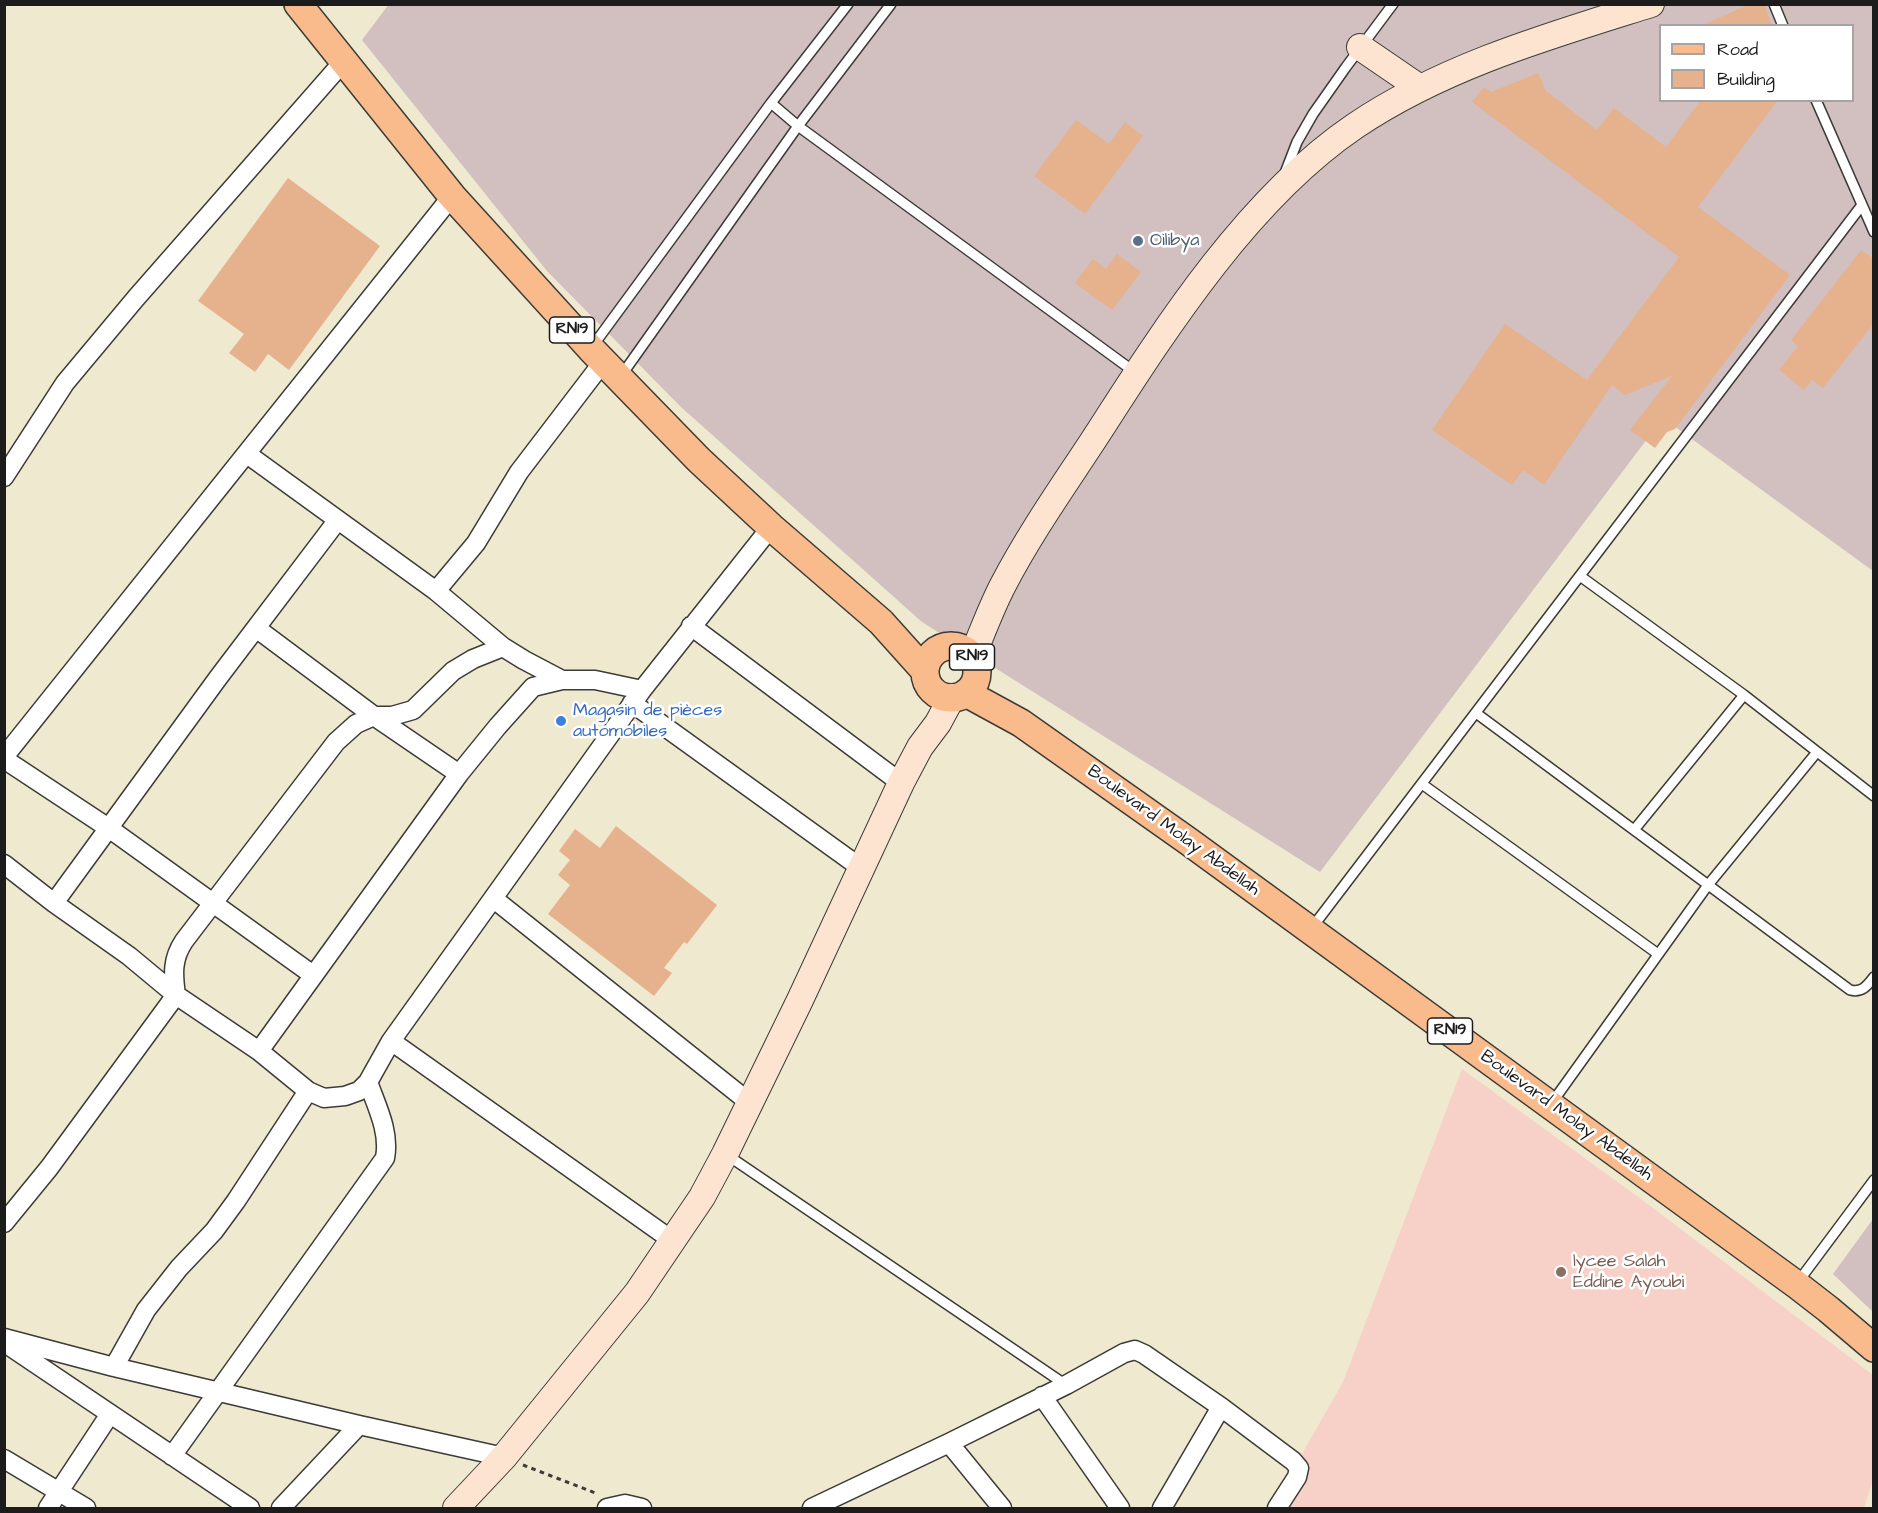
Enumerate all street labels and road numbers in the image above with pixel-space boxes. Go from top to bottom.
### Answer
road number: RN19 [550,317,594,343]
road number: RN19 [950,644,994,670]
street label: Boulevard Molay Abdellah [1083,761,1263,901]
road number: RN19 [1428,1018,1472,1044]
street label: Boulevard Molay Abdellah [1476,1046,1656,1186]

